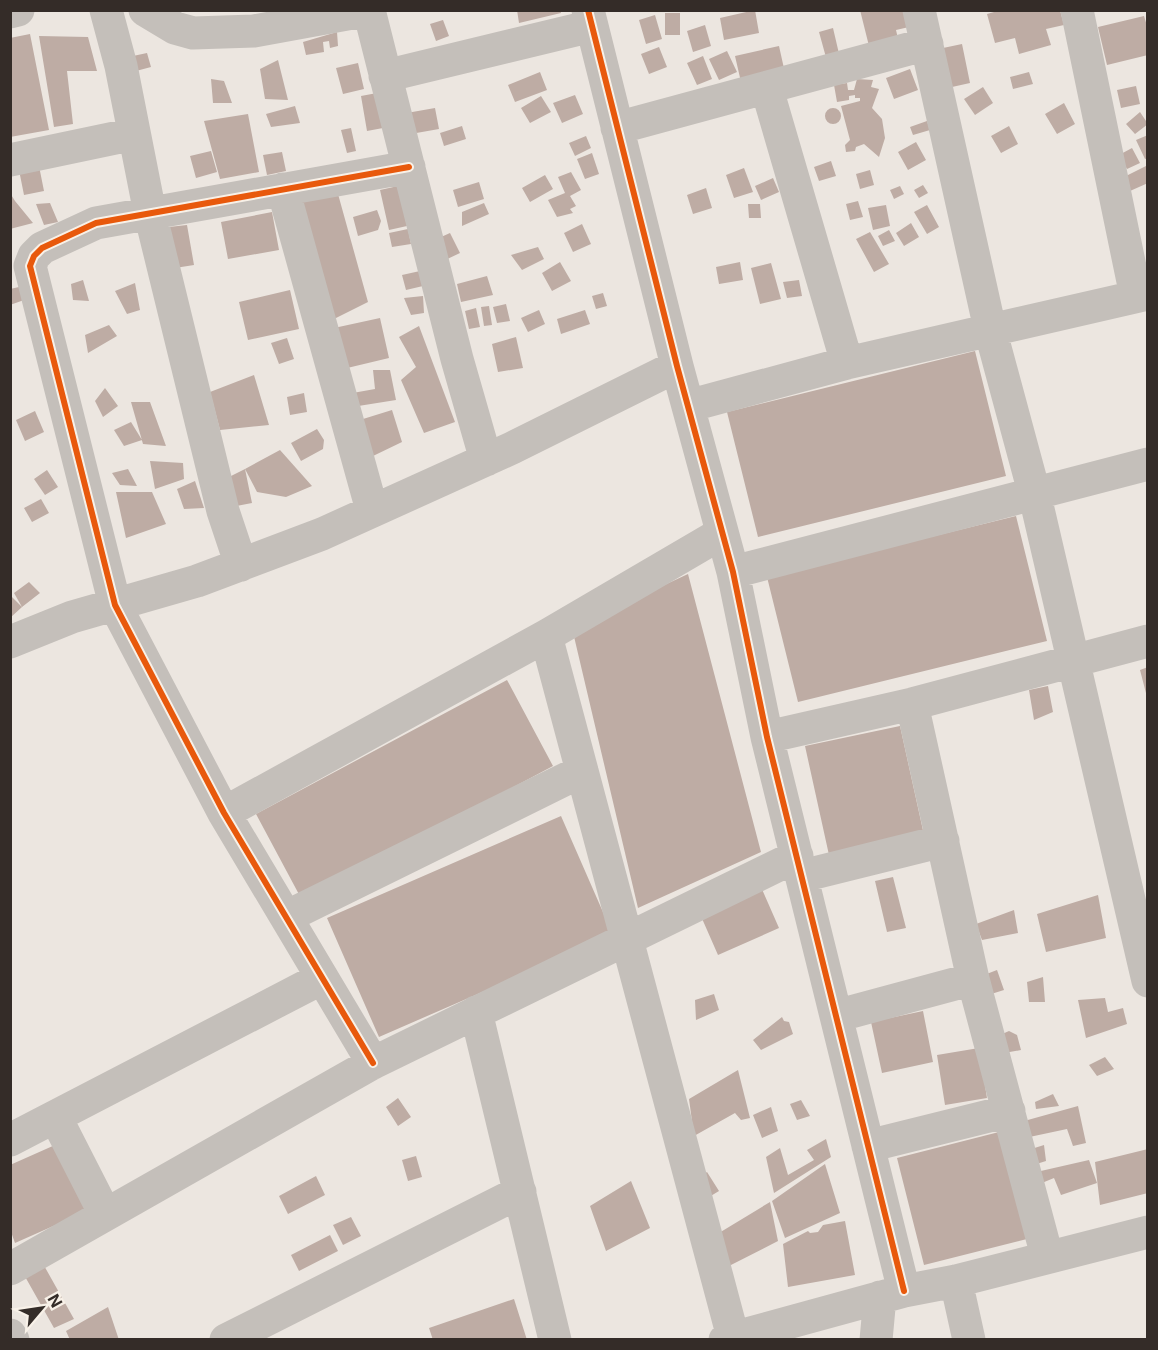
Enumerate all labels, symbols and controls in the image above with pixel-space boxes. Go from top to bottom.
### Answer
north arrow [12,1278,72,1338]
text: N [43,1291,67,1311]

